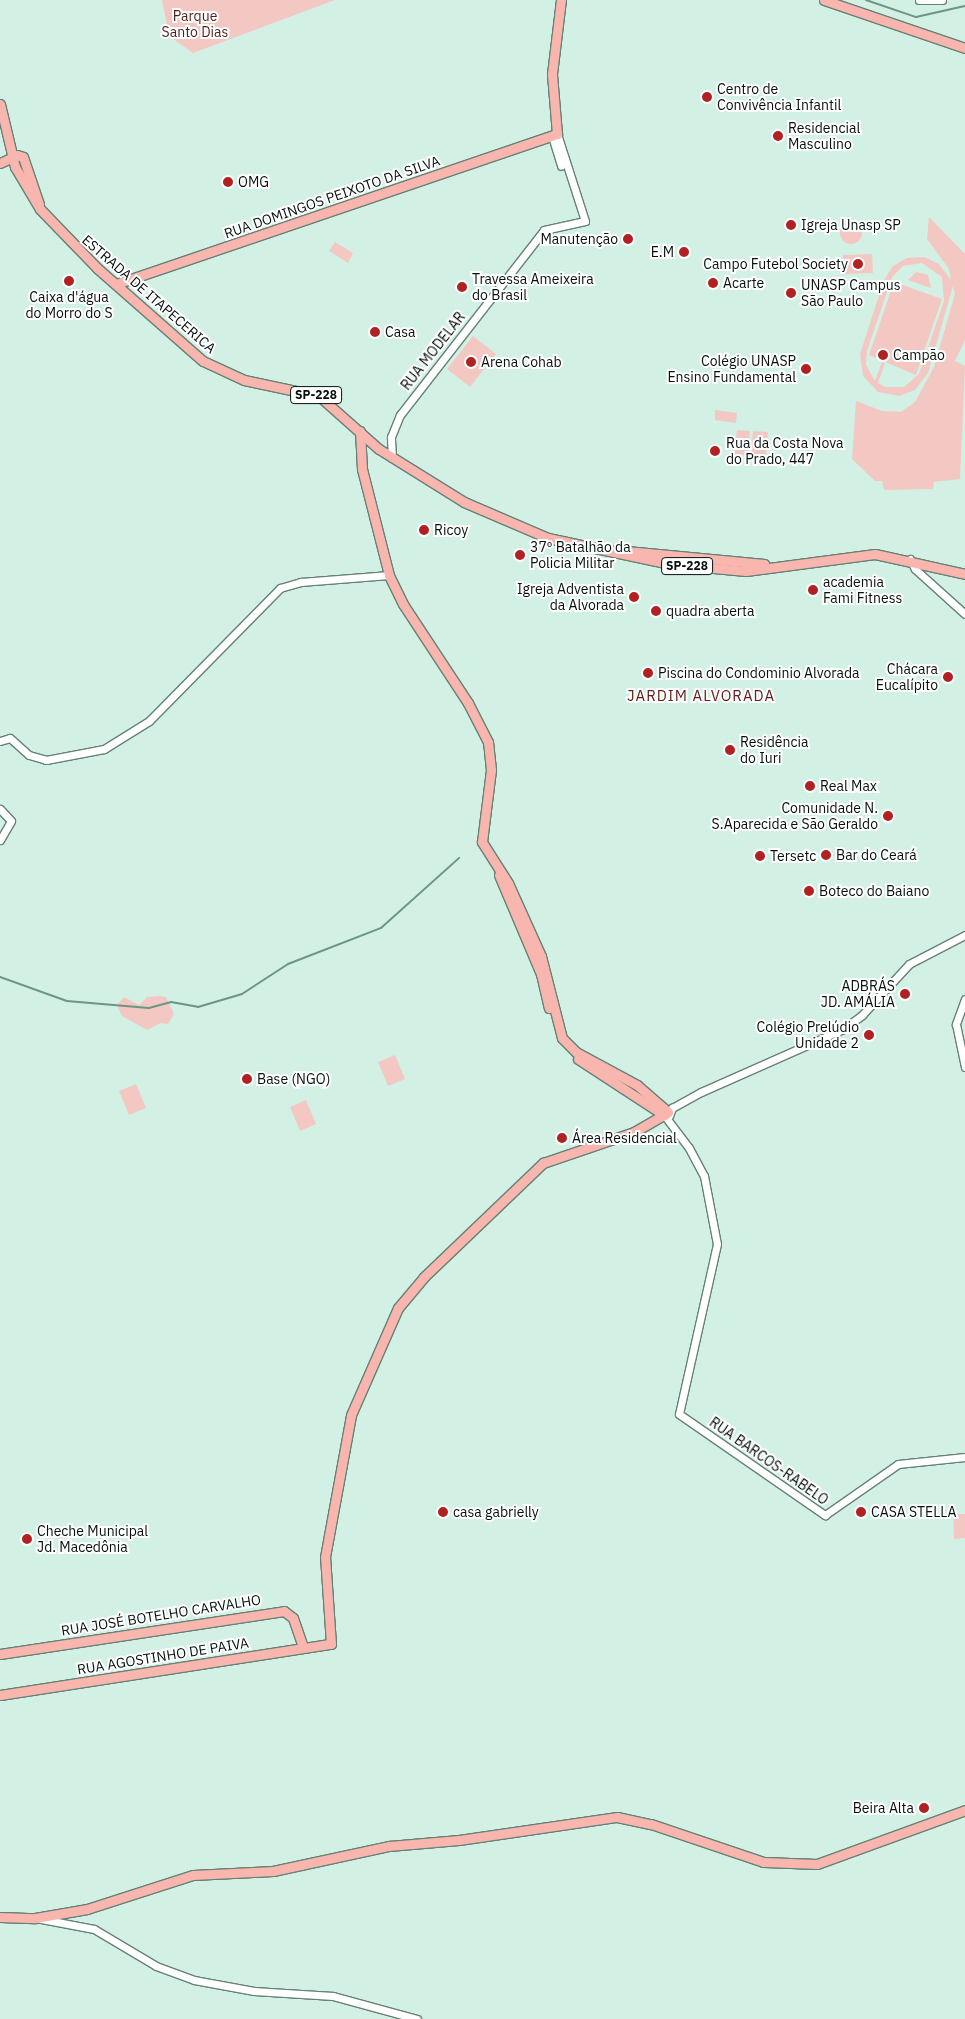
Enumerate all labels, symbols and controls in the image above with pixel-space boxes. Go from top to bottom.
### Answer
park label: Parque Santo Dias [162,8,228,40]
place label: Centro de Convivência Infantil [717,81,841,114]
marker: Centro de Convivência Infantil [701,91,713,103]
place label: Residencial Masculino [788,120,860,152]
marker: Residencial Masculino [772,130,784,142]
street label: RUA DOMINGOS PEIXOTO DA SILVA [222,152,442,242]
place label: OMG [238,174,269,190]
marker: OMG [222,176,234,188]
place label: Igreja Unasp SP [801,217,901,233]
marker: Igreja Unasp SP [785,219,797,231]
street label: ESTRADA DE ITAPECERICA [79,231,219,357]
place label: Manutenção [540,231,618,247]
marker: Manutenção [622,233,634,245]
place label: E.M [651,244,674,260]
marker: E.M [678,246,690,258]
place label: Campo Futebol Society [703,256,848,272]
marker: Campo Futebol Society [852,258,864,270]
place label: Travessa Ameixeira do Brasil [472,271,594,304]
marker: Caixa d'água do Morro do S [63,275,75,287]
place label: Acarte [723,275,764,291]
marker: Acarte [707,277,719,289]
place label: UNASP Campus São Paulo [801,277,901,310]
marker: Travessa Ameixeira do Brasil [456,281,468,293]
marker: UNASP Campus São Paulo [785,287,797,299]
place label: Caixa d'água do Morro do S [25,289,113,322]
street label: RUA MODELAR [397,309,469,393]
place label: Casa [385,324,415,340]
marker: Casa [369,326,381,338]
place label: Campão [893,347,945,363]
marker: Campão [877,349,889,361]
place label: Colégio UNASP Ensino Fundamental [667,353,796,386]
place label: Arena Cohab [481,354,562,370]
marker: Arena Cohab [465,356,477,368]
marker: Colégio UNASP Ensino Fundamental [800,363,812,375]
road number: SP-228 [290,386,342,404]
place label: Rua da Costa Nova do Prado, 447 [726,435,843,468]
marker: Rua da Costa Nova do Prado, 447 [708,444,722,458]
place label: Ricoy [434,522,468,538]
marker: Ricoy [418,524,430,536]
place label: 37º Batalhão da Policia Militar [530,539,631,572]
marker: 37º Batalhão da Policia Militar [514,549,526,561]
road number: SP-228 [661,556,713,576]
place label: academia Fami Fitness [823,574,902,606]
place label: Igreja Adventista da Alvorada [517,581,624,614]
marker: academia Fami Fitness [807,584,819,596]
marker: Igreja Adventista da Alvorada [628,591,640,603]
place label: quadra aberta [666,603,754,619]
marker: quadra aberta [650,605,662,617]
place label: Chácara Eucalípito [876,661,938,694]
place label: Piscina do Condominio Alvorada [658,665,860,681]
marker: Piscina do Condominio Alvorada [642,667,654,679]
marker: Chácara Eucalípito [942,671,954,683]
district label: JARDIM ALVORADA [625,687,777,705]
place label: Residência do Iuri [740,734,809,766]
marker: Residência do Iuri [724,744,736,756]
place label: Real Max [820,778,877,794]
marker: Real Max [804,780,816,792]
place label: Comunidade N. S.Aparecida e São Geraldo [712,800,878,832]
marker: Comunidade N. S.Aparecida e São Geraldo [882,810,894,822]
place label: Bar do Ceará [836,847,917,863]
place label: Tersetc [770,848,816,864]
marker: Bar do Ceará [820,849,832,861]
marker: Tersetc [754,850,766,862]
place label: Boteco do Baiano [819,883,929,899]
marker: Boteco do Baiano [803,885,815,897]
place label: ADBRÁS JD. AMÁLIA [821,978,895,1010]
marker: ADBRÁS JD. AMÁLIA [899,988,911,1000]
place label: Colégio Prelúdio Unidade 2 [757,1019,859,1052]
marker: Colégio Prelúdio Unidade 2 [863,1029,875,1041]
place label: Base (NGO) [257,1071,330,1087]
marker: Base (NGO) [241,1073,253,1085]
place label: Área Residencial [572,1130,677,1146]
marker: Área Residencial [556,1132,568,1144]
street label: RUA BARCOS-RABELO [706,1414,832,1508]
place label: casa gabrielly [453,1504,539,1520]
place label: CASA STELLA [871,1504,956,1520]
marker: casa gabrielly [437,1506,449,1518]
marker: CASA STELLA [855,1506,867,1518]
place label: Cheche Municipal Jd. Macedônia [37,1523,148,1555]
marker: Cheche Municipal Jd. Macedônia [21,1533,33,1545]
street label: RUA JOSÉ BOTELHO CARVALHO [60,1591,262,1639]
street label: RUA AGOSTINHO DE PAIVA [76,1634,250,1678]
place label: Beira Alta [853,1800,914,1816]
marker: Beira Alta [918,1802,930,1814]

